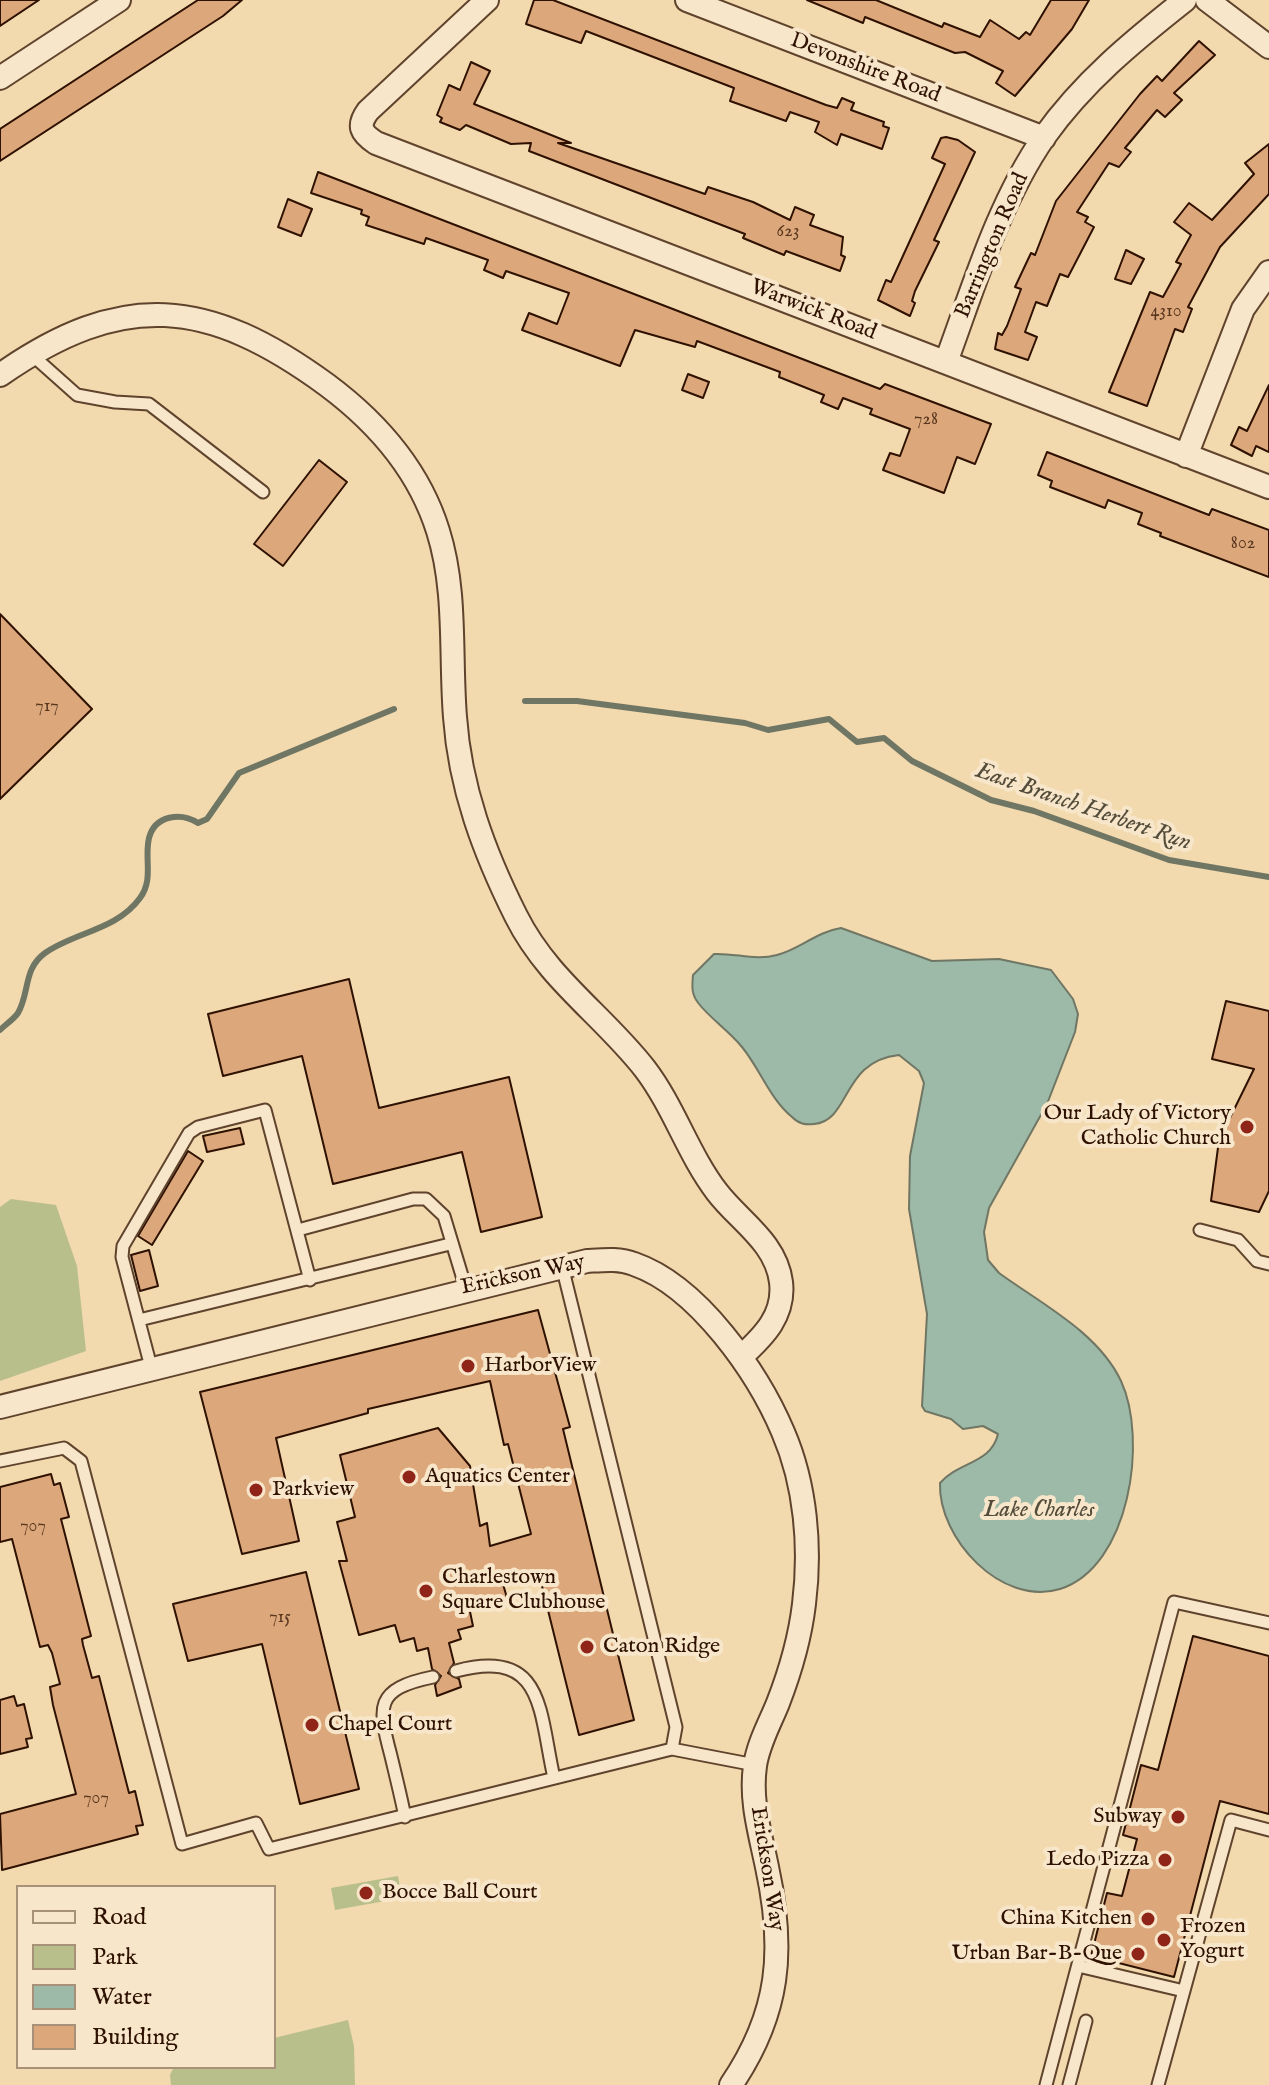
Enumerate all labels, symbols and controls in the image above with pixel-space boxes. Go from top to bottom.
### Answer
street label: Devonshire Road [786,28,944,110]
street label: Barrington Road [951,169,1035,323]
house number: 623 [777,221,799,243]
street label: Warwick Road [746,275,880,347]
house number: 4310 [1150,301,1182,323]
house number: 728 [914,409,938,431]
house number: 802 [1231,533,1255,555]
house number: 717 [35,696,59,718]
water label: East Branch Herbert Run [971,758,1195,858]
place label: Our Lady of Victory Catholic Church [1044,1101,1231,1152]
marker: Our Lady of Victory Catholic Church [1238,1118,1256,1136]
street label: Erickson Way [459,1250,587,1302]
place label: HarborView [484,1353,596,1379]
marker: HarborView [459,1357,477,1375]
place label: Aquatics Center [425,1464,570,1490]
marker: Aquatics Center [400,1468,418,1486]
place label: Parkview [272,1477,354,1503]
marker: Parkview [247,1481,265,1499]
water label: Lake Charles [984,1497,1094,1525]
house number: 707 [20,1516,46,1538]
place label: Charlestown Square Clubhouse [442,1565,605,1616]
marker: Charlestown Square Clubhouse [417,1582,435,1600]
house number: 715 [269,1607,291,1629]
place label: Caton Ridge [603,1634,720,1660]
marker: Caton Ridge [578,1638,596,1656]
place label: Chapel Court [328,1712,452,1738]
marker: Chapel Court [303,1716,321,1734]
house number: 707 [83,1788,109,1810]
place label: Subway [1093,1804,1162,1830]
street label: Erickson Way [743,1805,789,1933]
marker: Subway [1169,1808,1187,1826]
place label: Ledo Pizza [1046,1847,1149,1873]
marker: Ledo Pizza [1156,1851,1174,1869]
place label: Bocce Ball Court [382,1880,538,1906]
marker: Bocce Ball Court [357,1884,375,1902]
legend [16,1885,276,2069]
text: Road [92,1902,146,1933]
place label: China Kitchen [1000,1906,1132,1932]
marker: China Kitchen [1139,1910,1157,1928]
place label: Frozen Yogurt [1180,1914,1246,1966]
marker: Frozen Yogurt [1155,1931,1173,1949]
place label: Urban Bar-B-Que [951,1941,1122,1967]
text: Park [92,1942,138,1973]
marker: Urban Bar-B-Que [1129,1945,1147,1963]
text: Water [92,1982,152,2013]
text: Building [92,2022,178,2053]

